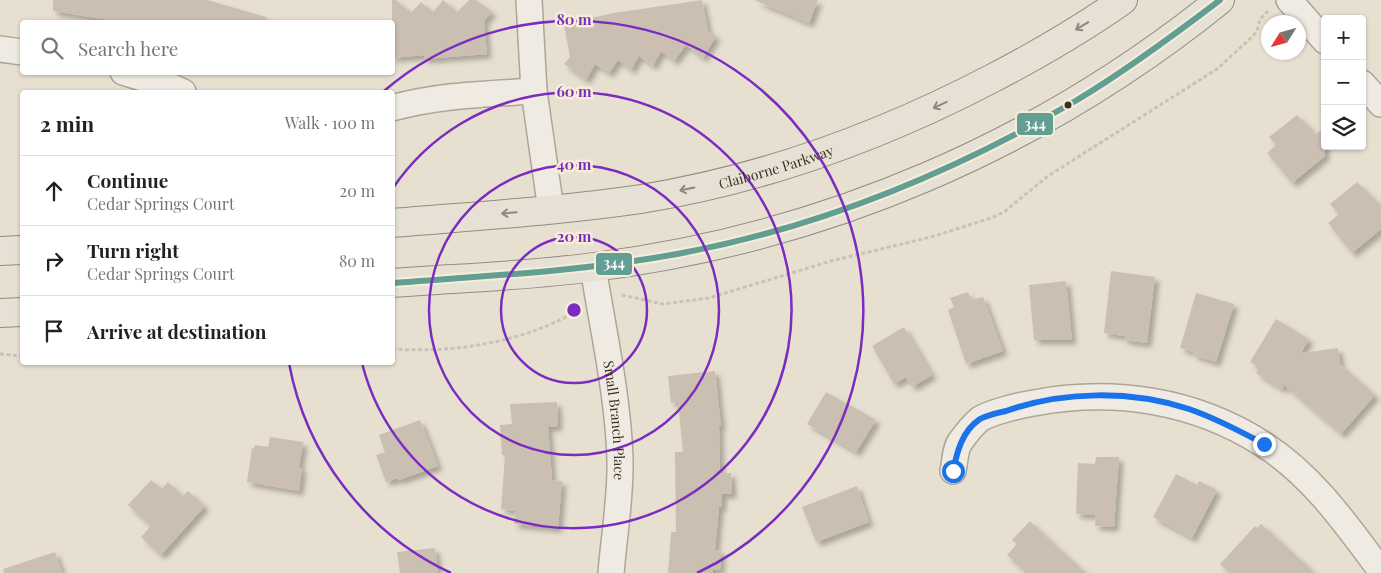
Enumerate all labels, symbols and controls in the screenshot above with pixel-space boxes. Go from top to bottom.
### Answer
text: 80 m [556,9,592,29]
north arrow [1261,15,1306,60]
map controls [1321,15,1366,150]
button: + [1321,15,1366,60]
search box [20,20,395,75]
one-way arrow [1075,22,1089,32]
icon: search [38,34,66,62]
text: Search here [78,35,178,61]
button: − [1321,60,1366,105]
text: 60 m [556,81,592,101]
one-way arrow [932,100,947,110]
unlabelled marker [1063,100,1073,110]
button: layers [1321,105,1366,150]
text: 2 min [40,109,94,137]
text: Walk · 100 m [285,112,375,133]
line badge: 344 [1016,112,1054,136]
text: 344 [1024,114,1046,133]
street label: Claiborne Parkway [717,140,836,193]
text: 40 m [557,154,592,174]
text: Continue [87,167,168,193]
icon: ahead [40,177,68,205]
text: 20 m [340,180,375,201]
one-way arrow [679,185,695,194]
text: Cedar Springs Court [87,193,235,214]
one-way arrow [501,208,517,218]
text: 20 m [557,226,592,246]
text: Turn right [87,237,179,263]
icon: right [40,247,68,275]
text: 80 m [339,250,375,271]
line badge: 344 [595,252,633,276]
text: 344 [603,253,625,272]
text: Cedar Springs Court [87,263,235,284]
centre of rings [565,301,583,319]
icon: arrive [40,317,68,345]
text: Arrive at destination [87,318,267,344]
street label: Small Branch Place [600,359,630,480]
route end [1253,433,1276,456]
route start [942,460,965,483]

